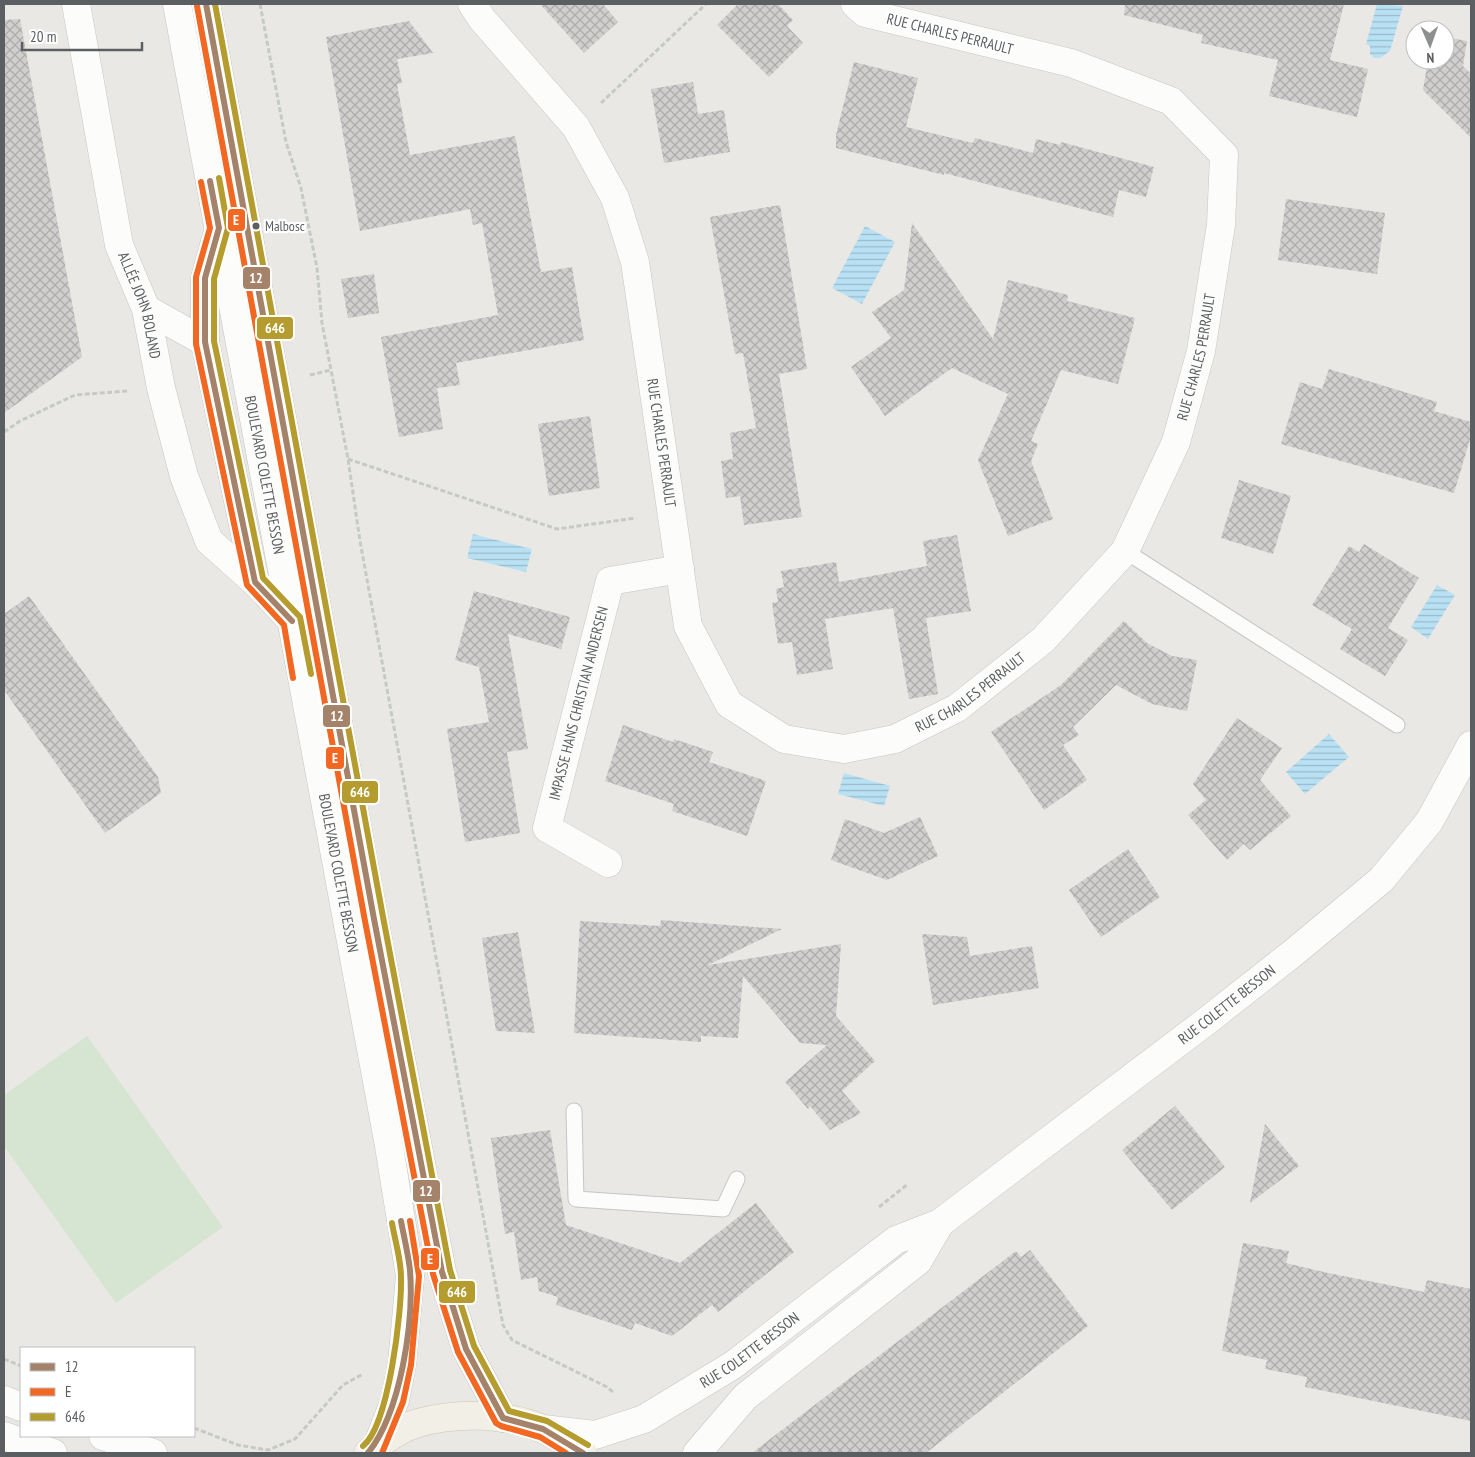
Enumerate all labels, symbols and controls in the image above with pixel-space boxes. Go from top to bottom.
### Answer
street label: RUE CHARLES PERRAULT [885,9,1016,58]
scale bar [22,20,142,52]
north arrow [1405,20,1455,70]
text: 20 m [30,27,56,46]
text: N [1426,49,1435,67]
line badge: E [227,208,246,232]
text: E [233,211,239,229]
place label: Malbosc [265,217,305,235]
marker: Malbosc [251,221,261,231]
street label: ALLÉE JOHN BOLAND [114,249,165,360]
line badge: 12 [242,266,271,290]
text: 12 [249,269,263,287]
street label: RUE CHARLES PERRAULT [1172,292,1219,423]
line badge: 646 [256,316,294,340]
text: 646 [265,319,285,337]
street label: RUE CHARLES PERRAULT [643,377,681,509]
street label: BOULEVARD COLETTE BESSON [241,394,289,556]
street label: IMPASSE HANS CHRISTIAN ANDERSEN [544,604,612,802]
street label: RUE CHARLES PERRAULT [912,648,1029,736]
line badge: 12 [322,704,351,728]
text: 12 [330,707,344,725]
line badge: E [325,746,345,770]
text: E [332,749,338,767]
line badge: 646 [341,780,379,804]
text: 646 [350,783,370,801]
street label: BOULEVARD COLETTE BESSON [315,792,363,954]
street label: RUE COLETTE BESSON [1174,961,1279,1048]
line badge: 12 [412,1179,441,1203]
text: 12 [419,1182,433,1200]
line badge: E [420,1247,440,1271]
text: E [427,1250,433,1268]
line badge: 646 [438,1280,476,1304]
text: 646 [447,1283,467,1301]
street label: RUE COLETTE BESSON [696,1308,803,1392]
legend [20,1347,195,1437]
text: 12 [65,1357,79,1376]
text: E [65,1382,71,1401]
text: 646 [65,1407,86,1426]

